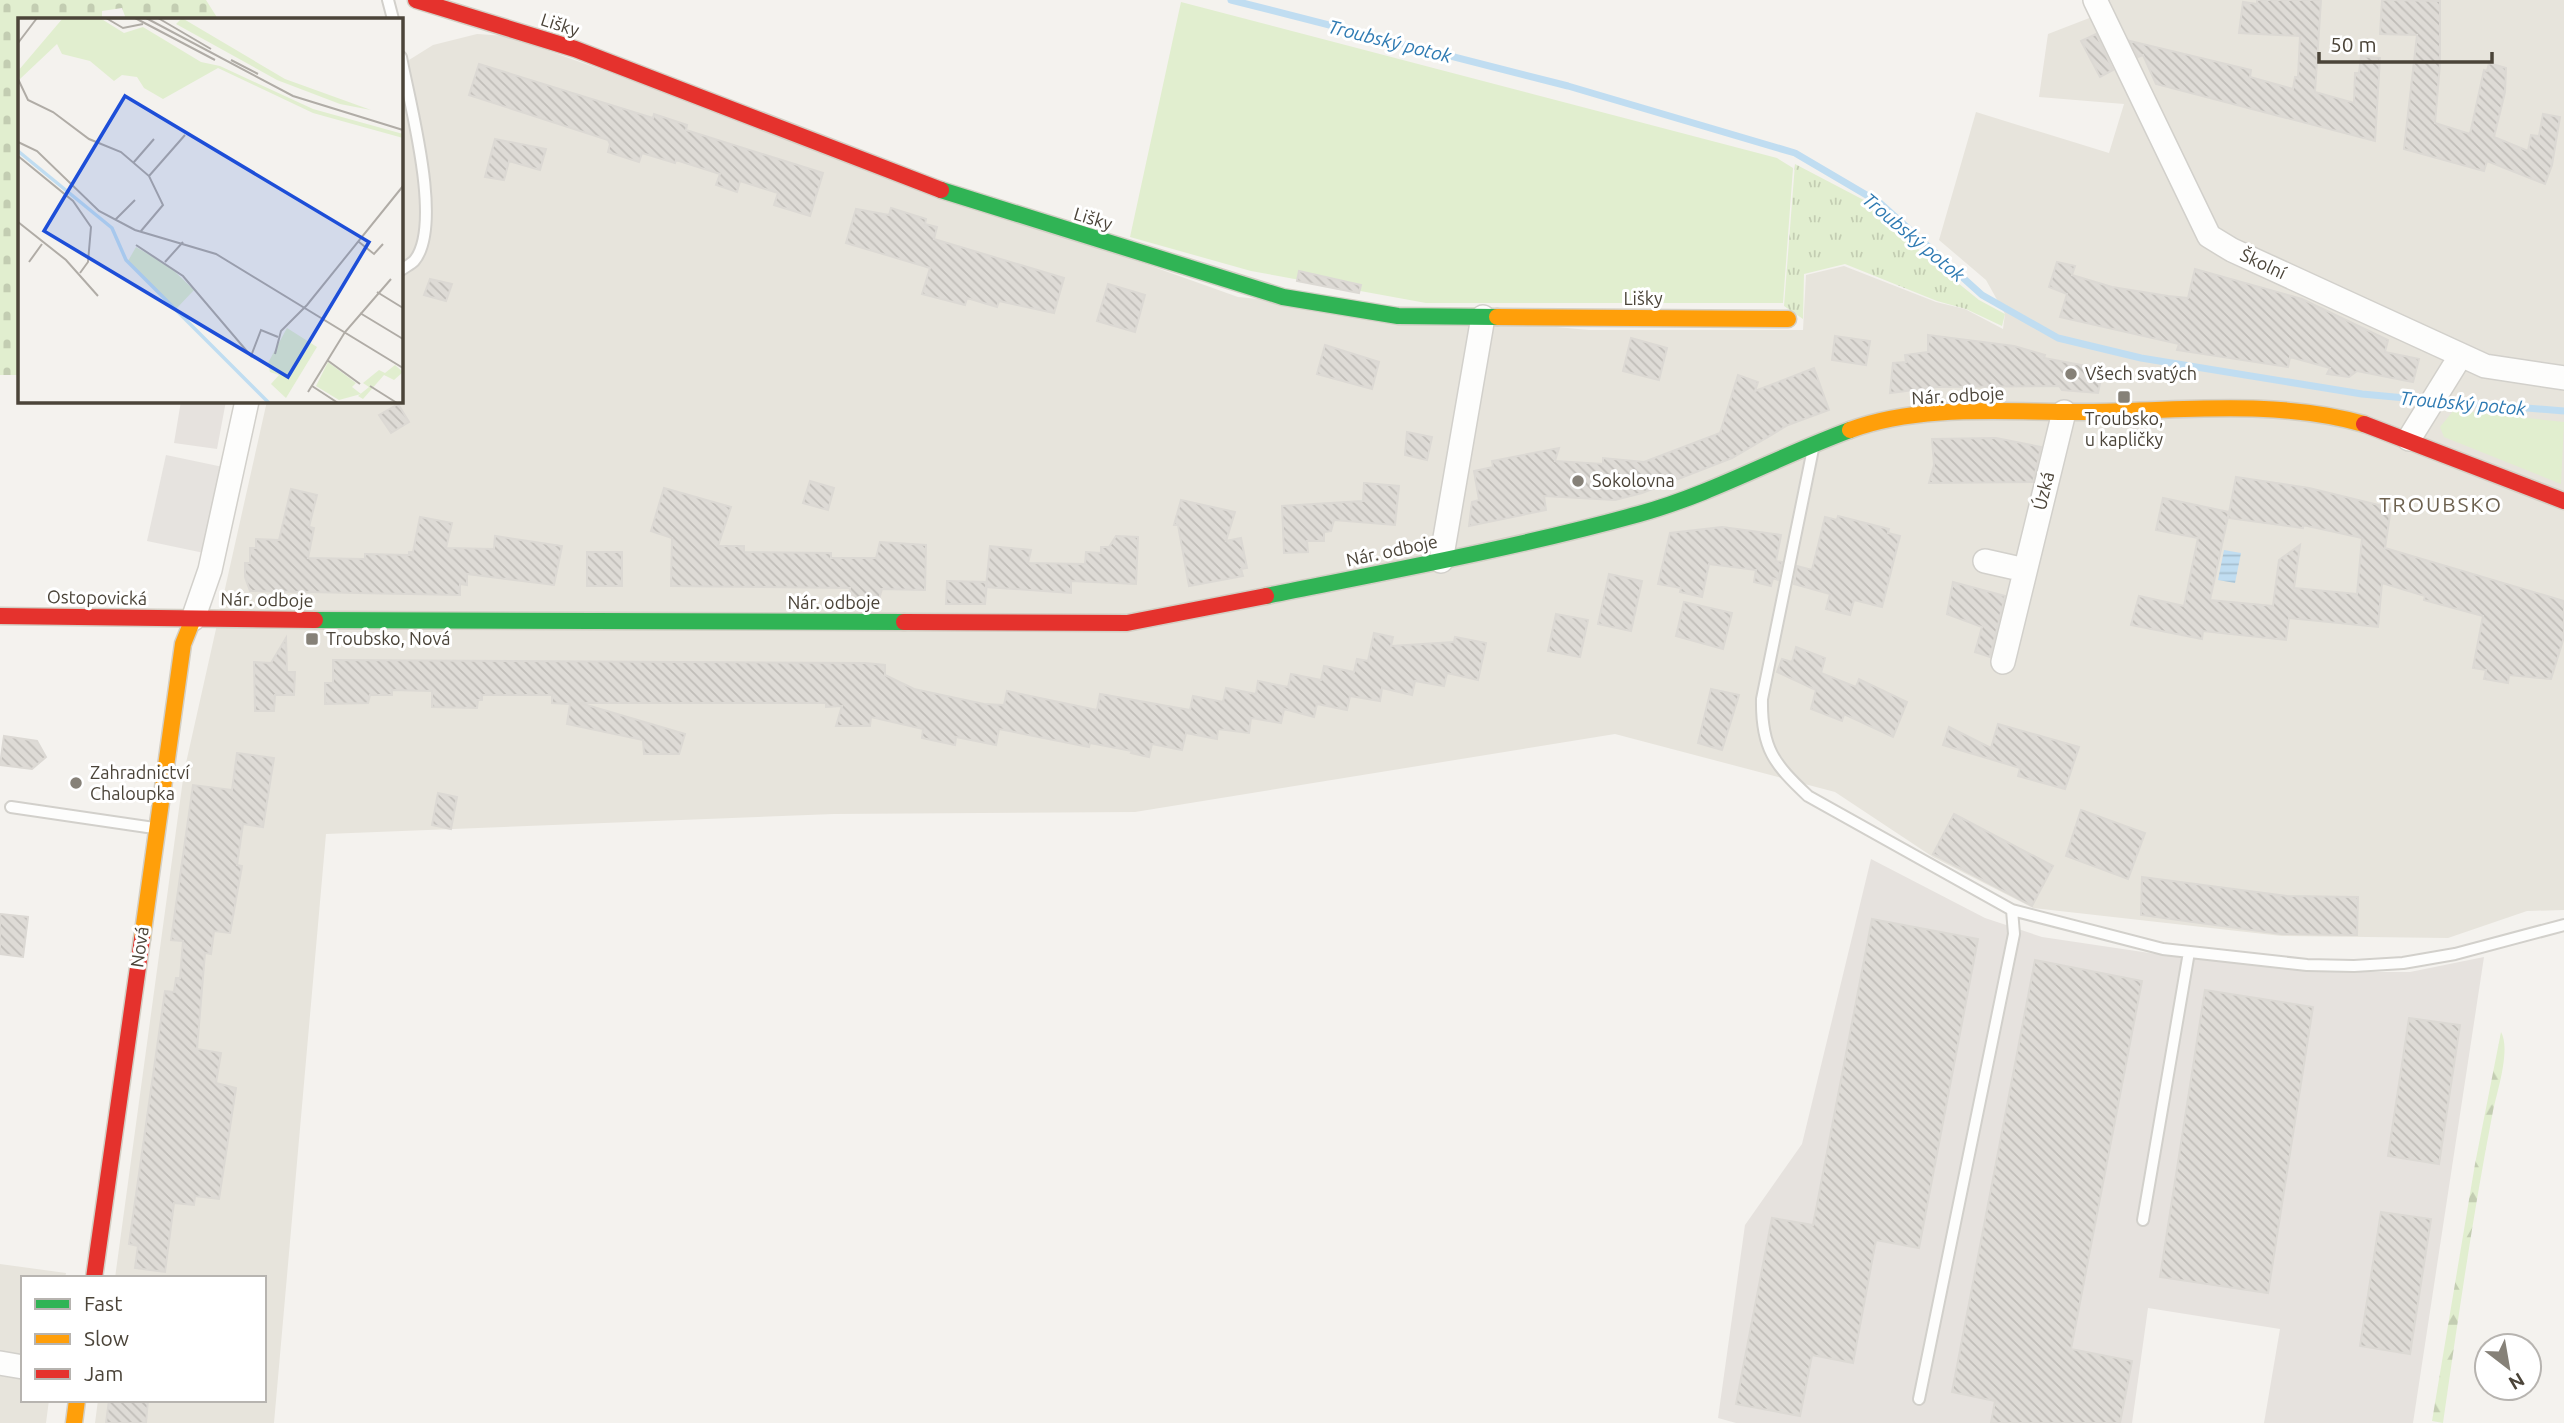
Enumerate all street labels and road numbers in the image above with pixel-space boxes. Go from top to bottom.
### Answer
street label: Lišky [539,8,582,40]
street label: Lišky [1072,203,1115,233]
street label: Školní [2237,243,2290,283]
street label: Lišky [1623,288,1663,308]
street label: Nár. odboje [1911,383,2005,407]
street label: Úzká [2028,469,2057,512]
street label: Nár. odboje [1344,531,1439,569]
street label: Ostopovická [47,586,147,608]
street label: Nár. odboje [220,588,314,610]
street label: Nár. odboje [787,592,881,612]
street label: Nová [126,925,152,969]

